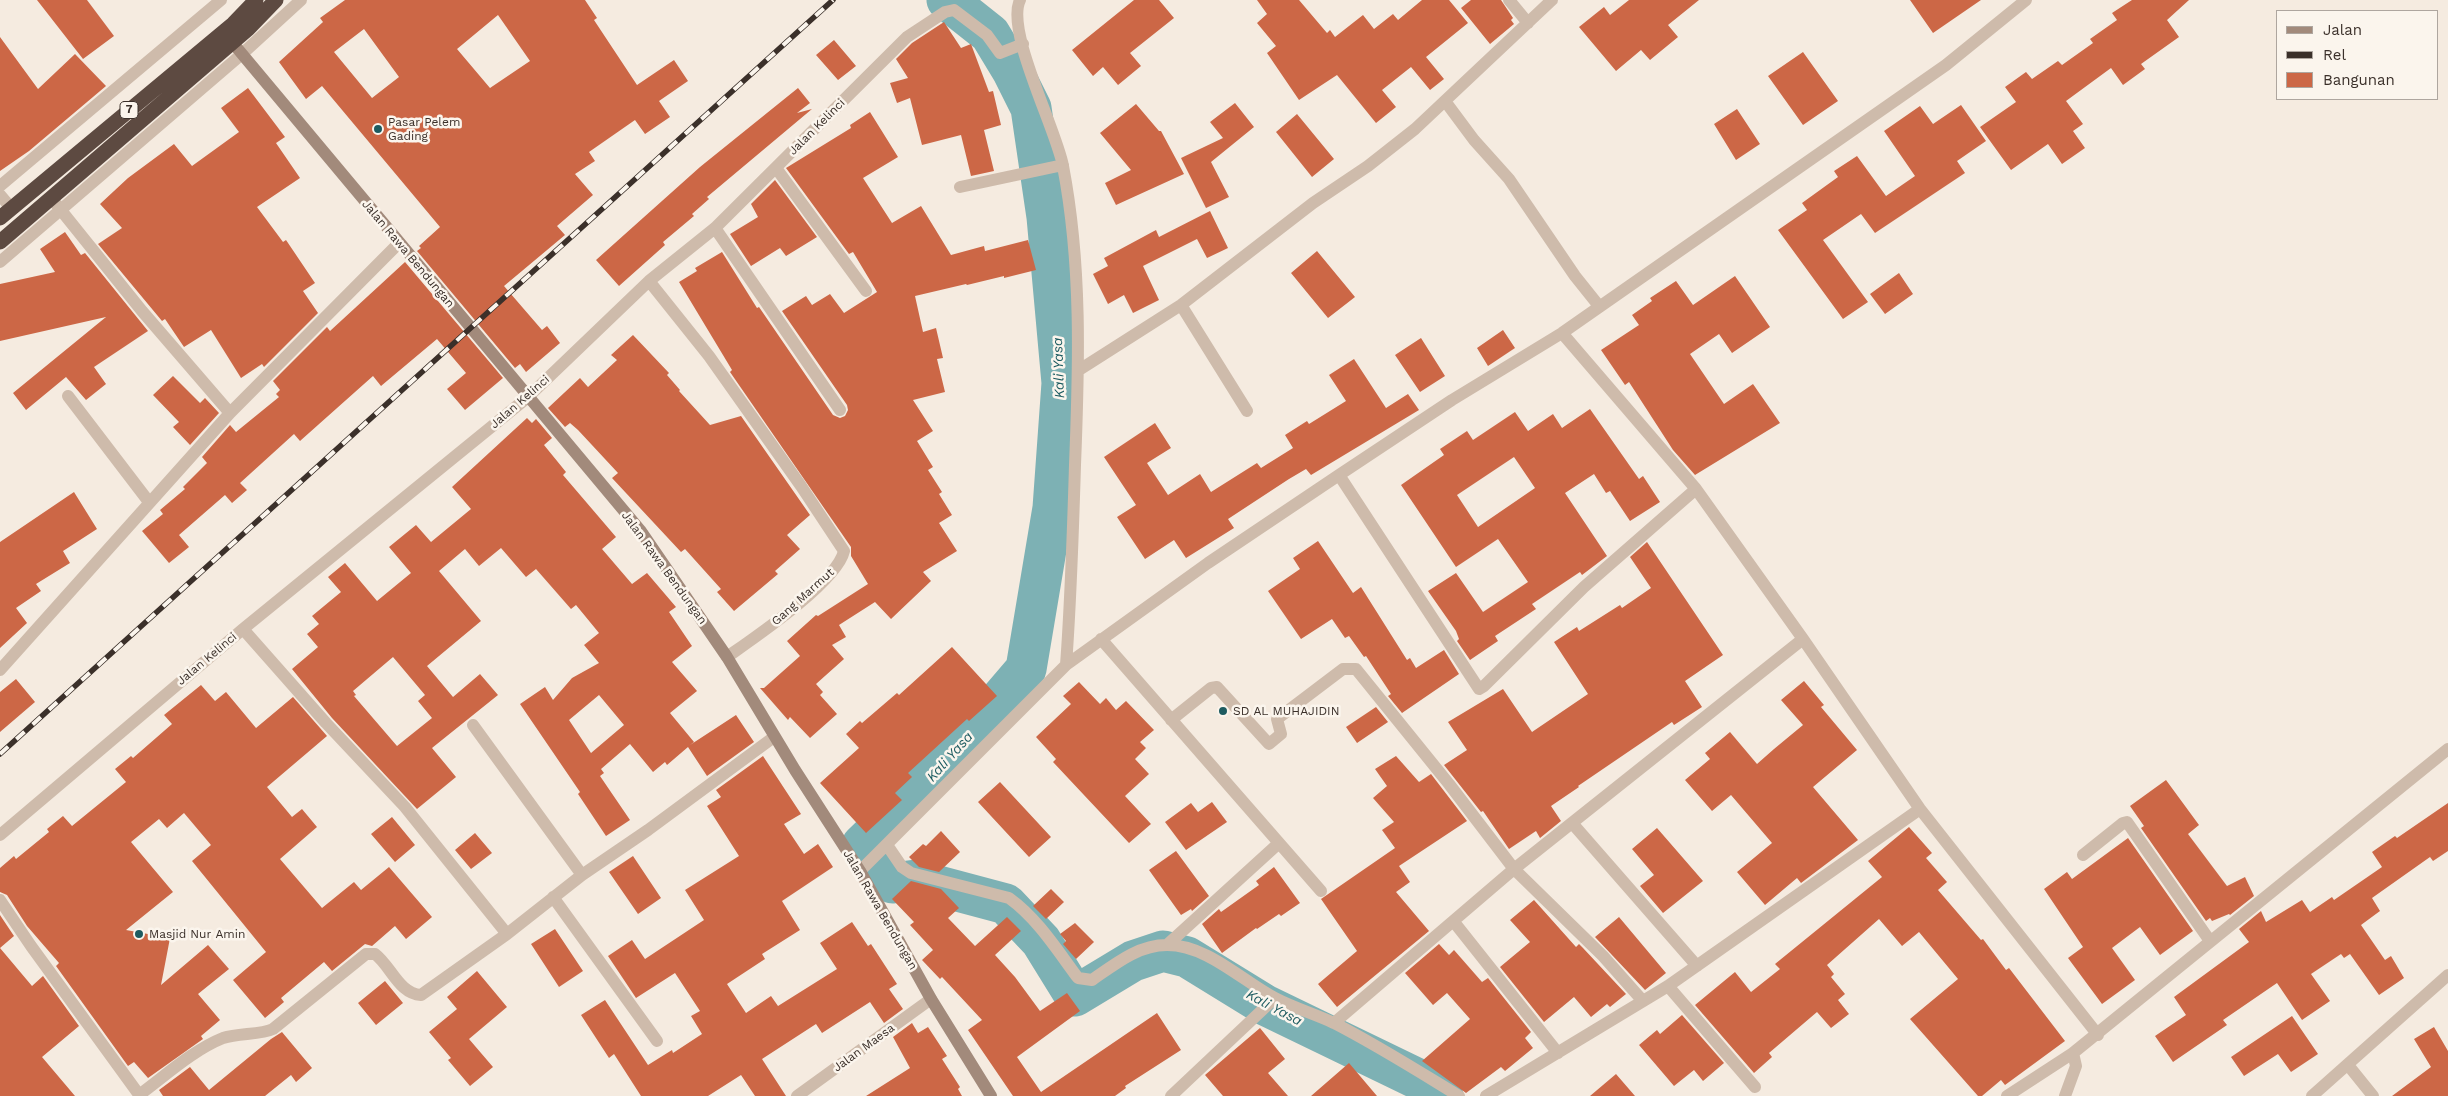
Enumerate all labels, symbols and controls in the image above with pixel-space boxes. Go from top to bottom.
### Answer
legend [2276,10,2438,100]
text: Jalan [2323,21,2362,39]
text: Rel [2323,46,2346,64]
text: Bangunan [2323,71,2395,89]
street label: Jalan Kelinci [786,96,848,158]
road number: 7 [120,102,138,118]
place label: Pasar Pelem Gading [388,115,460,143]
marker: Pasar Pelem Gading [372,123,384,135]
street label: Jalan Rawa Bendungan [359,197,457,311]
water label: Kali Yasa [1050,337,1068,399]
street label: Jalan Kelinci [487,372,553,432]
street label: Jalan Rawa Bendungan [618,509,710,627]
street label: Gang Marmut [769,565,837,629]
street label: Jalan Kelinci [174,630,240,688]
place label: SD AL MUHAJIDIN [1233,704,1339,718]
marker: SD AL MUHAJIDIN [1217,705,1229,717]
water label: Kali Yasa [923,729,977,785]
street label: Jalan Rawa Bendungan [840,848,920,972]
place label: Masjid Nur Amin [149,927,245,941]
marker: Masjid Nur Amin [133,928,145,940]
water label: Kali Yasa [1243,986,1305,1030]
street label: Jalan Maesa [830,1021,898,1075]

